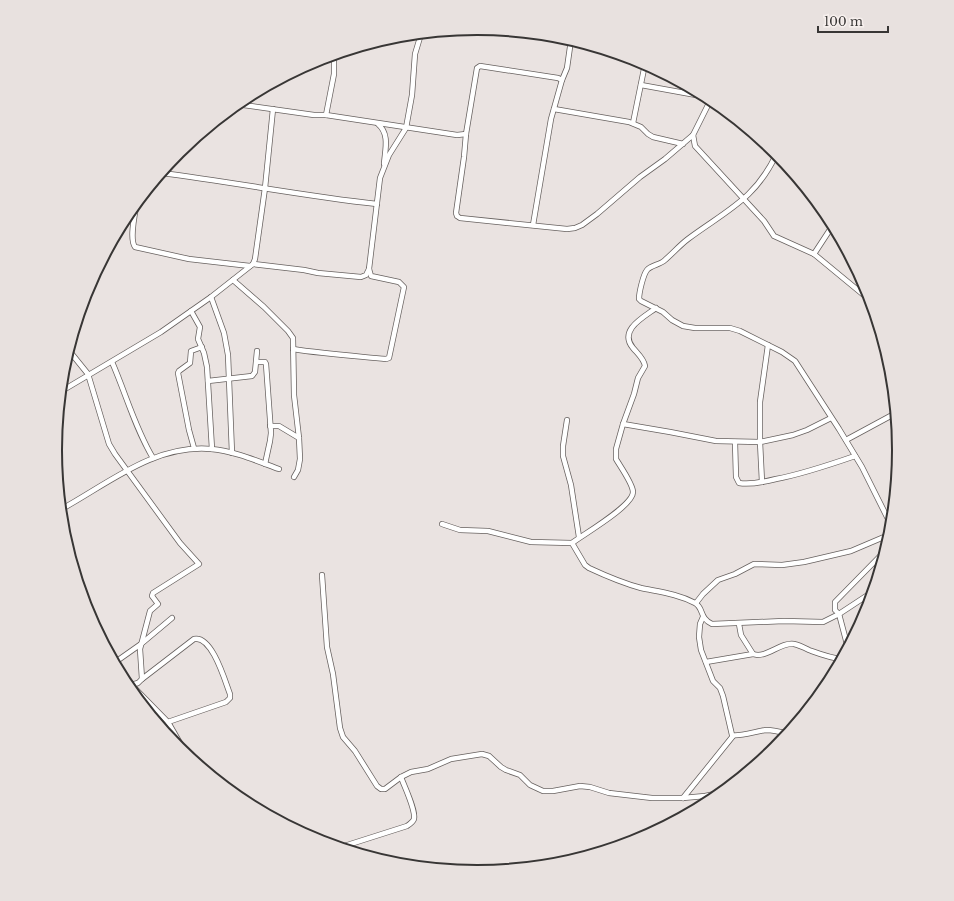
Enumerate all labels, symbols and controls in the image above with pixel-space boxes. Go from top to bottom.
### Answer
scale bar [818,8,888,34]
text: 100 m [824,14,863,29]

